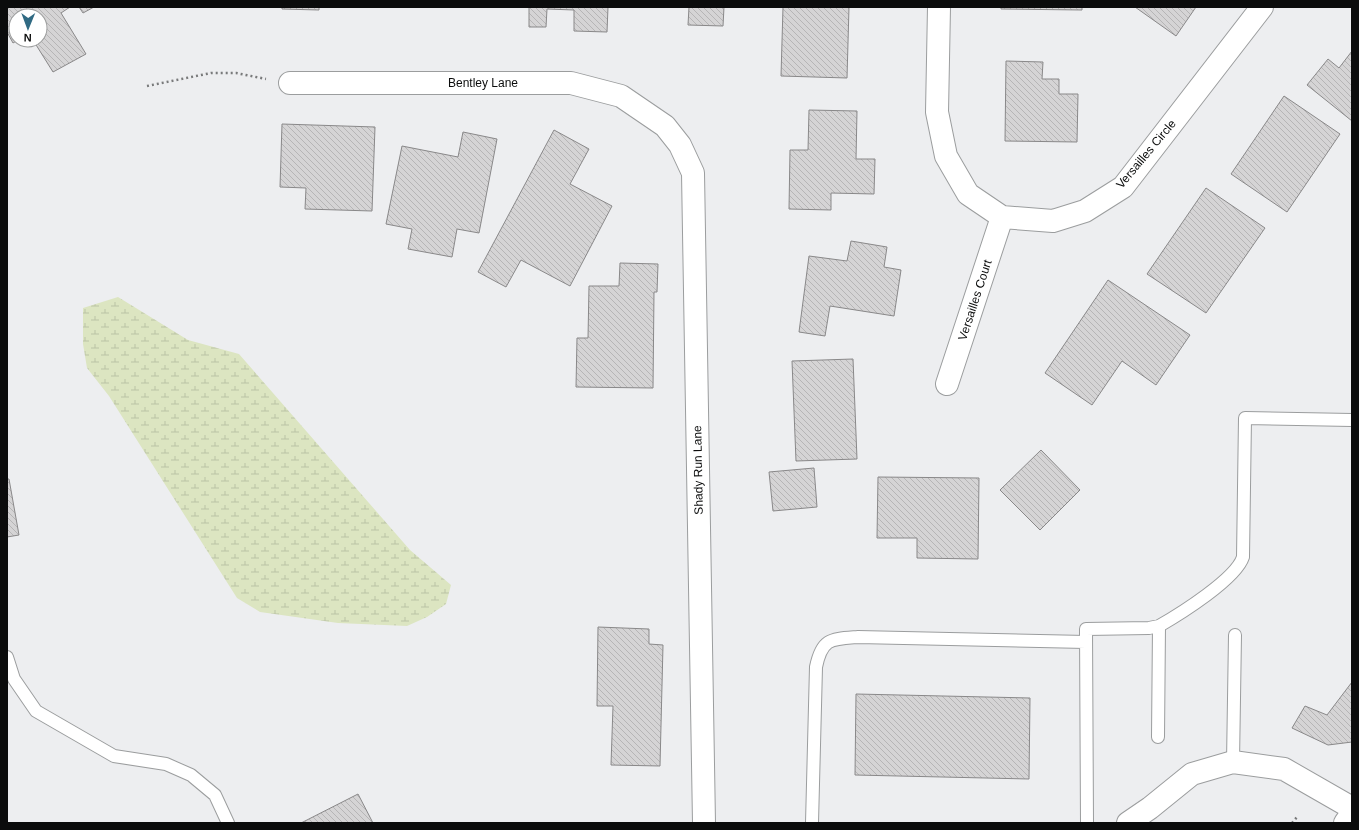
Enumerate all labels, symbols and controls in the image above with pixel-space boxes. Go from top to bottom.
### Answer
north arrow [8,8,48,48]
text: N [24,32,32,44]
street label: Bentley Lane [448,76,518,90]
street label: Versailles Circle [1113,117,1179,191]
street label: Versailles Court [955,257,995,342]
street label: Shady Run Lane [690,425,706,515]

